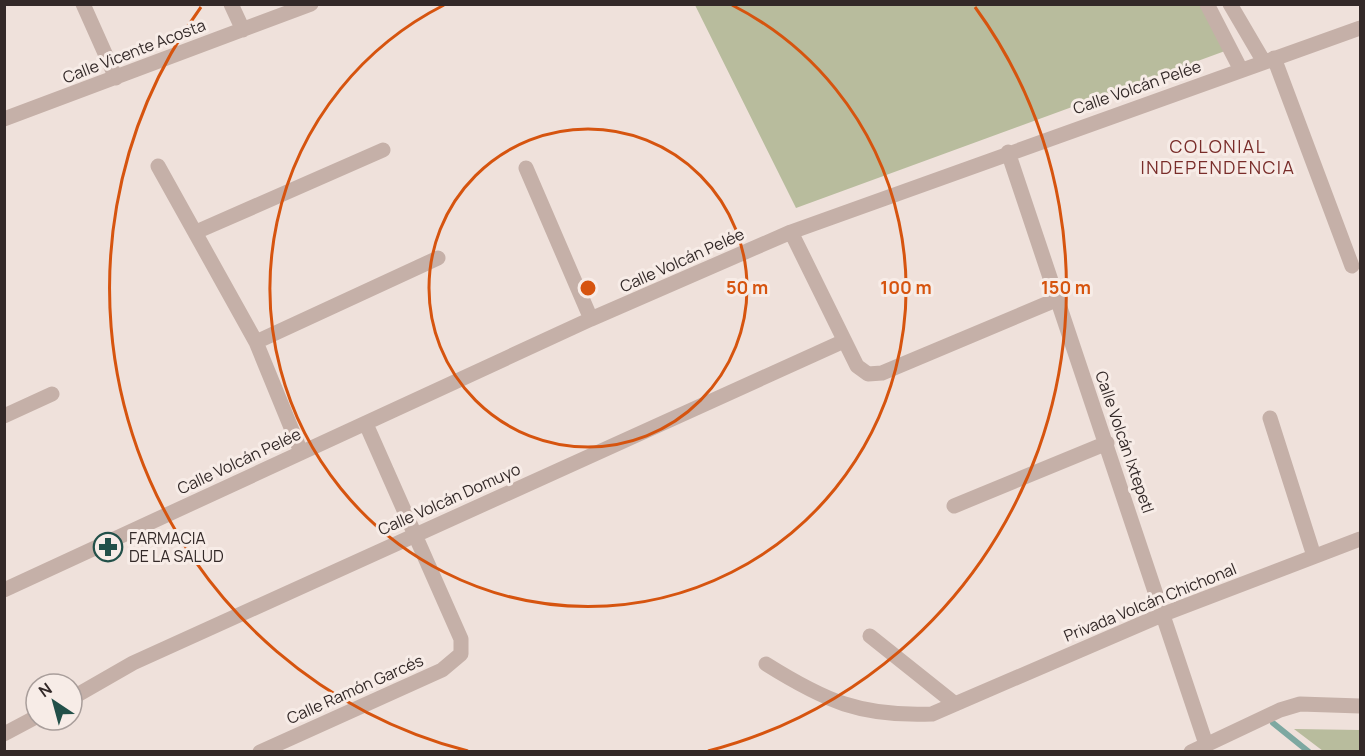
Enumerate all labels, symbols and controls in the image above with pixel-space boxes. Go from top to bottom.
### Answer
street label: Calle Vicente Acosta [60,14,208,88]
street label: Calle Volcán Pelée [1070,55,1204,119]
district label: COLONIAL INDEPENDENCIA [1141,134,1295,179]
street label: Calle Volcán Pelée [616,223,748,297]
text: 50 m [726,275,768,299]
text: 100 m [880,275,932,299]
text: 150 m [1041,275,1091,299]
centre of rings [578,278,598,298]
street label: Calle Volcán Ixtepetl [1090,368,1160,516]
street label: Calle Volcán Pelée [174,423,304,499]
street label: Calle Volcán Domuyo [374,458,524,540]
place label: FARMACIA DE LA SALUD [129,527,224,567]
pharmacy icon: FARMACIA DE LA SALUD [92,531,124,563]
street label: Privada Volcán Chichonal [1060,557,1240,647]
street label: Calle Ramón Garcés [283,649,427,729]
north arrow [24,672,84,732]
text: N [34,678,56,702]

